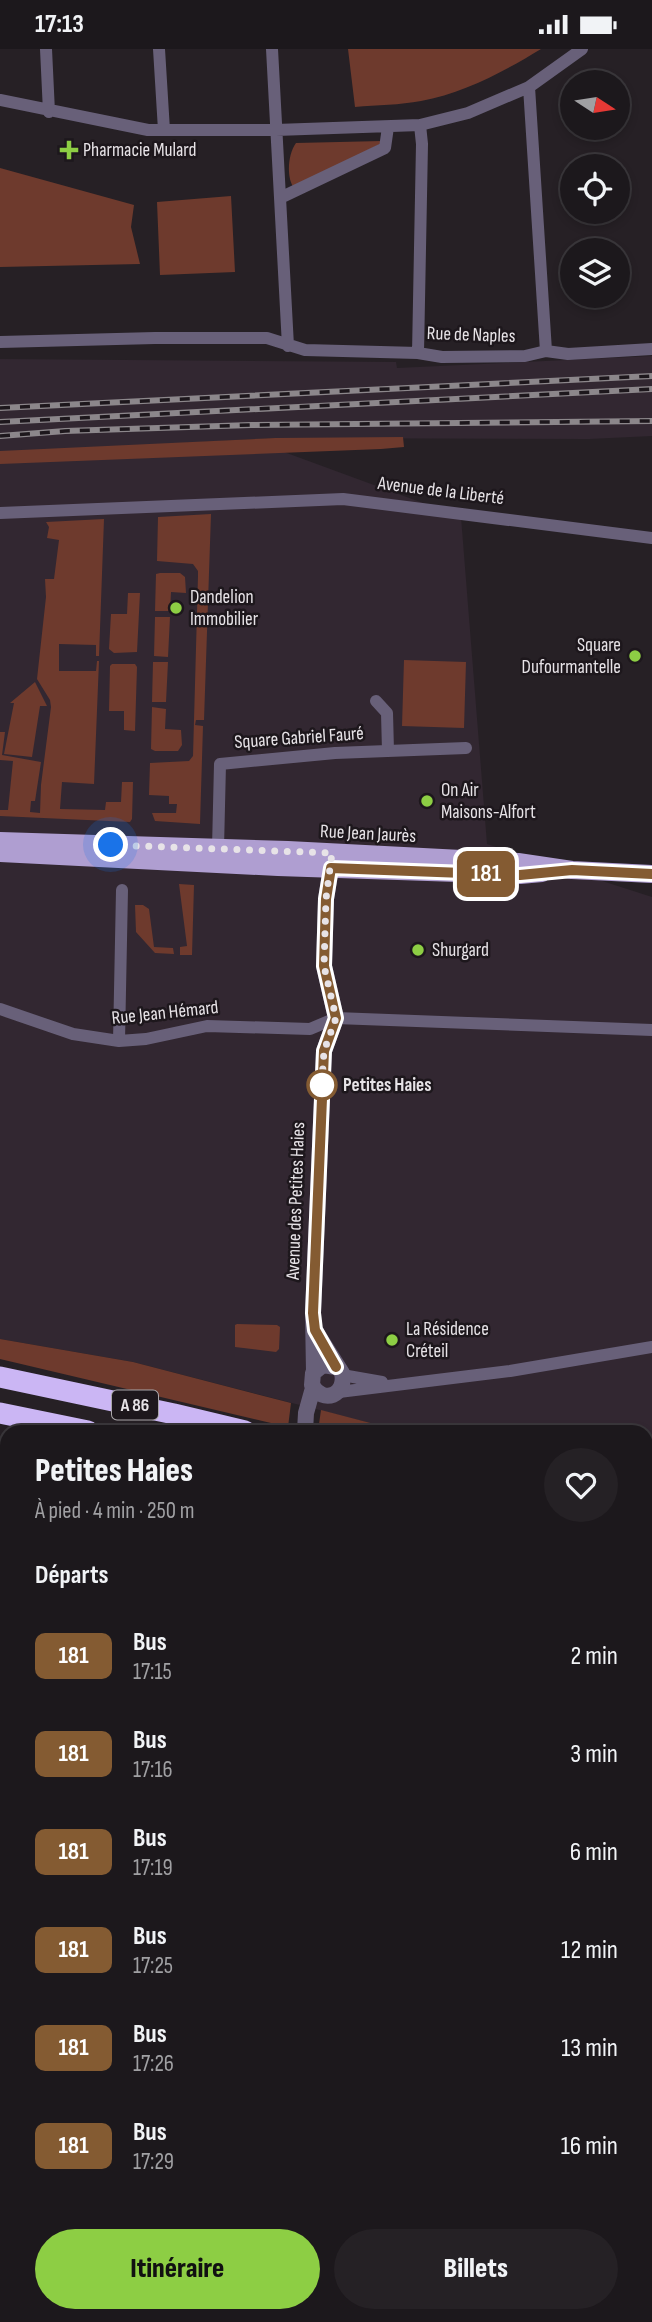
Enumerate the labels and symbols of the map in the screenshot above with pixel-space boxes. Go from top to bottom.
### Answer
north arrow [560,70,630,140]
place label: Pharmacie Mulard [83,139,196,162]
marker: Pharmacie Mulard [61,142,77,158]
street label: Rue de Naples [426,322,516,348]
street label: Avenue de la Liberté [376,472,505,510]
place label: Dandelion Immobilier [190,586,259,631]
marker: Dandelion Immobilier [168,600,184,616]
place label: Square Dufourmantelle [522,634,621,679]
marker: Square Dufourmantelle [627,648,643,664]
street label: Square Gabriel Fauré [233,722,365,754]
place label: On Air Maisons-Alfort [441,779,536,824]
marker: On Air Maisons-Alfort [419,793,435,809]
street label: Rue Jean Jaurès [319,820,417,848]
your location [93,827,128,862]
line badge: 181 [446,851,526,897]
place label: Shurgard [432,939,489,962]
marker: Shurgard [410,942,426,958]
street label: Rue Jean Hémard [110,996,220,1030]
marker: Petites Haies [307,1070,337,1100]
place label: Petites Haies [343,1074,432,1097]
street label: Avenue des Petites Haies [282,1122,310,1281]
place label: La Résidence Créteil [406,1318,489,1363]
marker: La Résidence Créteil [384,1332,400,1348]
road number: A 86 [112,1391,158,1420]

